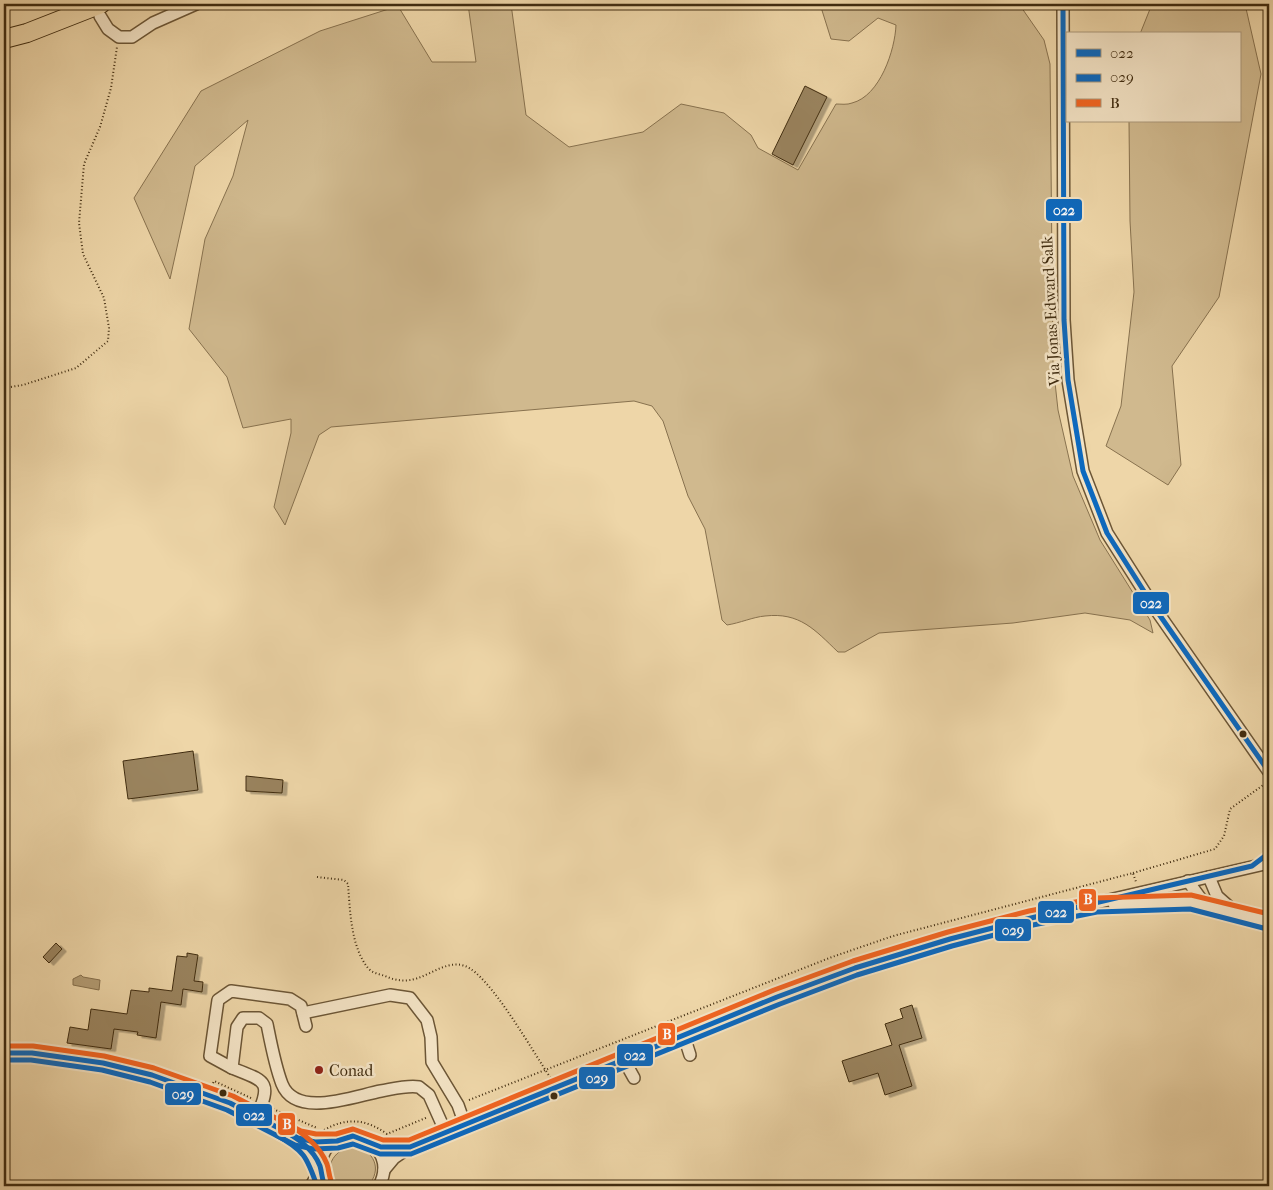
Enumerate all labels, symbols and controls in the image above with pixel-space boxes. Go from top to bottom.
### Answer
legend [1066,32,1240,122]
text: 022 [1110,44,1134,62]
text: 029 [1110,68,1134,86]
text: B [1110,94,1120,112]
line badge: 022 [1045,198,1083,222]
text: 022 [1053,202,1075,219]
street label: Via Jonas Edward Salk [1037,235,1064,387]
line badge: 022 [1132,591,1170,615]
text: 022 [1140,595,1162,612]
unlabelled marker [1238,729,1248,739]
line badge: B [1078,888,1097,912]
text: B [1083,891,1093,908]
line badge: 022 [1037,900,1075,924]
text: 022 [1045,904,1067,921]
line badge: 029 [994,918,1032,942]
text: 029 [1002,922,1024,939]
line badge: B [657,1022,676,1046]
text: B [662,1026,672,1043]
line badge: 022 [616,1043,654,1067]
text: 022 [624,1047,646,1064]
place label: Conad [329,1061,373,1080]
marker: Conad [313,1064,325,1076]
line badge: 029 [578,1066,616,1090]
text: 029 [586,1070,608,1087]
line badge: 029 [164,1082,202,1106]
text: 029 [172,1086,194,1103]
unlabelled marker [218,1088,228,1098]
unlabelled marker [549,1091,559,1101]
line badge: 022 [235,1103,273,1127]
text: 022 [243,1107,265,1124]
line badge: B [277,1112,296,1136]
text: B [282,1116,292,1133]

